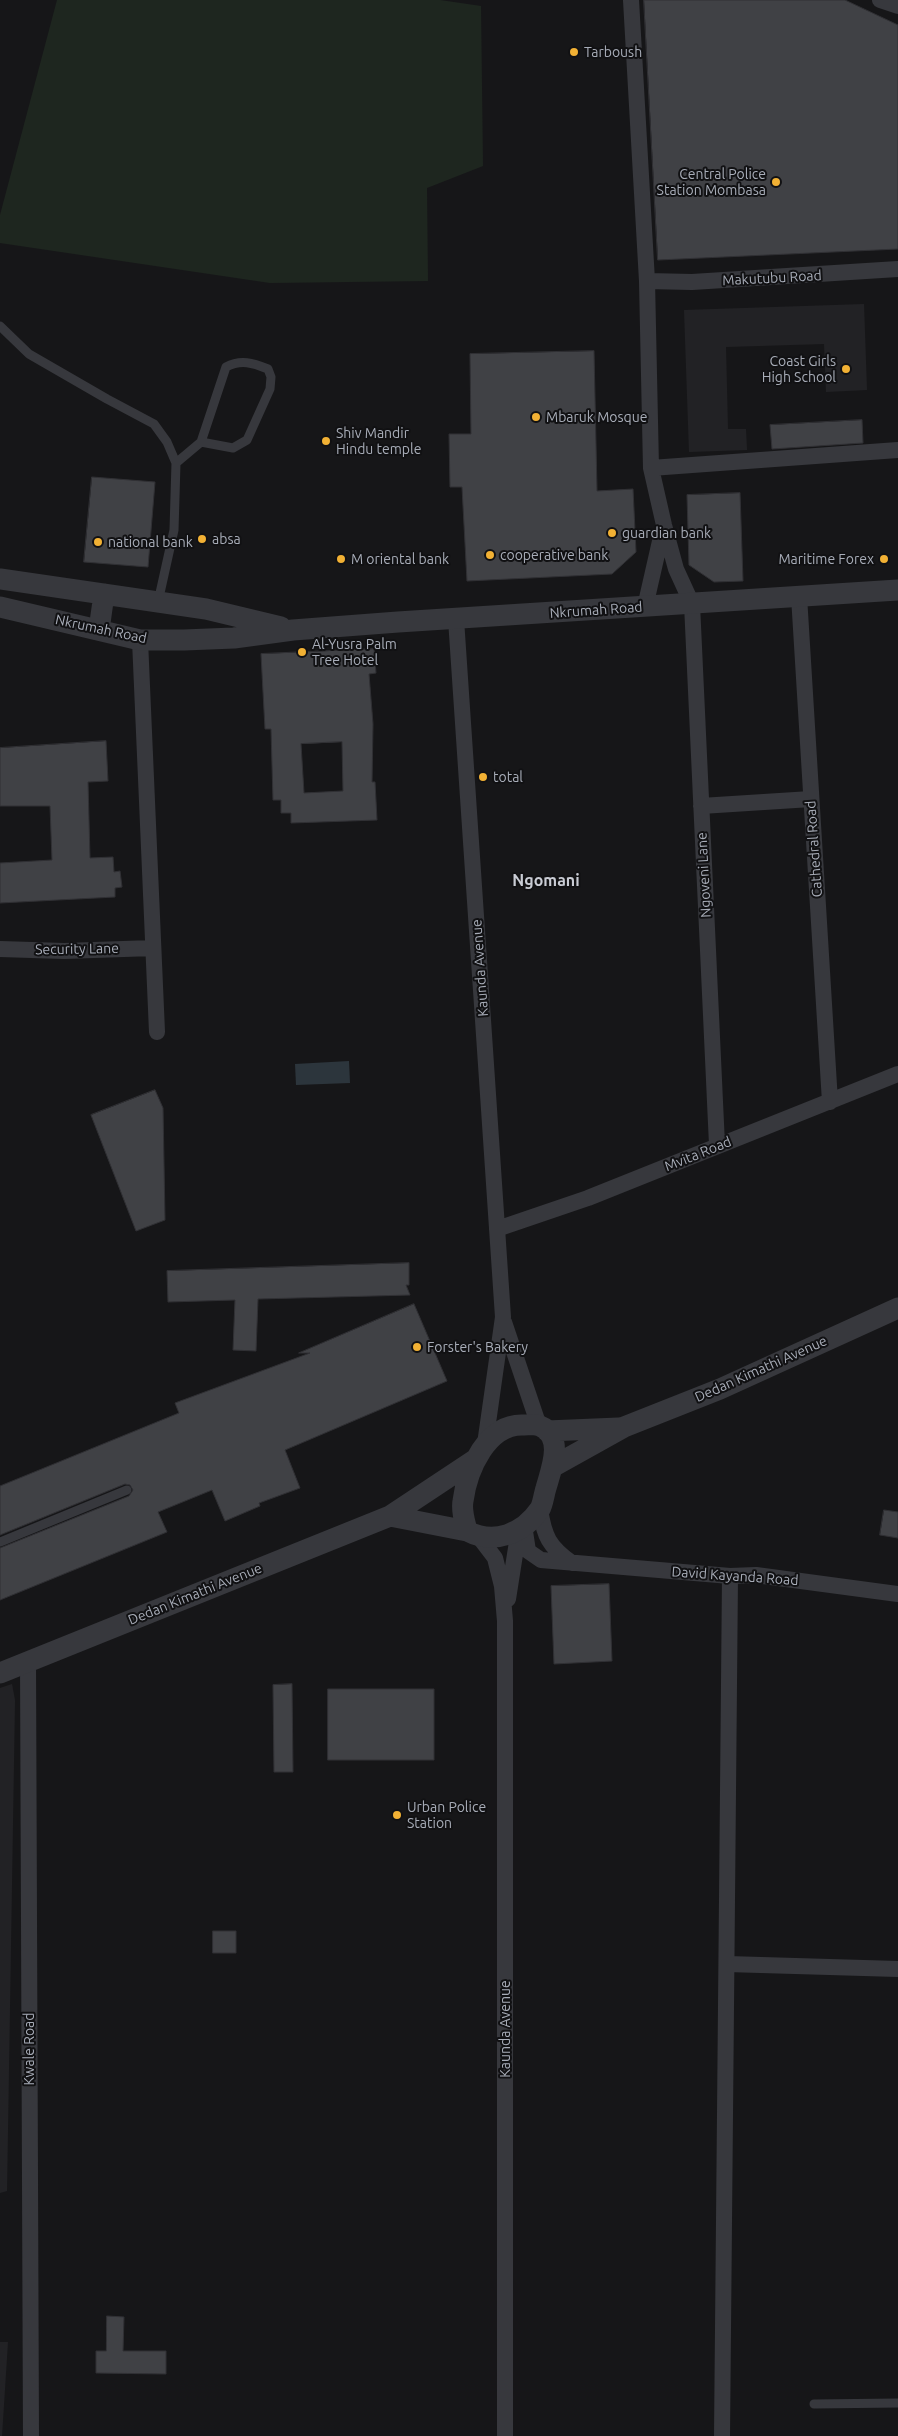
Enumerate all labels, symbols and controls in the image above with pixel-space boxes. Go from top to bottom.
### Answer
place label: Tarboush [584,44,642,60]
marker: Tarboush [568,46,580,58]
place label: Central Police Station Mombasa [657,166,766,198]
marker: Central Police Station Mombasa [770,176,782,188]
street label: Makutubu Road [722,267,822,289]
place label: Coast Girls High School [762,353,836,386]
marker: Coast Girls High School [840,363,852,375]
place label: Mbaruk Mosque [546,409,647,425]
marker: Mbaruk Mosque [530,411,542,423]
place label: Shiv Mandir Hindu temple [336,425,421,458]
marker: Shiv Mandir Hindu temple [320,435,332,447]
place label: guardian bank [622,525,711,541]
marker: guardian bank [606,527,618,539]
place label: absa [212,531,241,547]
marker: absa [196,533,208,545]
place label: national bank [108,534,193,550]
marker: national bank [92,536,104,548]
place label: cooperative bank [500,547,608,563]
marker: cooperative bank [484,549,496,561]
place label: M oriental bank [351,551,449,567]
place label: Maritime Forex [778,551,874,567]
marker: M oriental bank [335,553,347,565]
marker: Maritime Forex [878,553,890,565]
street label: Nkrumah Road [549,598,643,622]
street label: Nkrumah Road [54,611,148,647]
place label: Al-Yusra Palm Tree Hotel [312,636,397,669]
marker: Al-Yusra Palm Tree Hotel [296,646,308,658]
place label: total [493,769,523,785]
marker: total [477,771,489,783]
street label: Cathedral Road [802,800,826,898]
street label: Ngoveni Lane [693,832,715,918]
district label: Ngomani [512,871,580,891]
street label: Kaunda Avenue [468,919,492,1017]
street label: Security Lane [35,940,119,958]
street label: Mvita Road [662,1133,734,1175]
street label: Dedan Kimathi Avenue [692,1332,830,1406]
place label: Forster's Bakery [427,1339,528,1355]
marker: Forster's Bakery [411,1341,423,1353]
street label: Dedan Kimathi Avenue [126,1559,264,1629]
street label: David Kayanda Road [671,1563,799,1589]
place label: Urban Police Station [407,1799,486,1831]
marker: Urban Police Station [391,1809,403,1821]
street label: Kaunda Avenue [497,1980,513,2078]
street label: Kwale Road [21,2013,37,2085]

